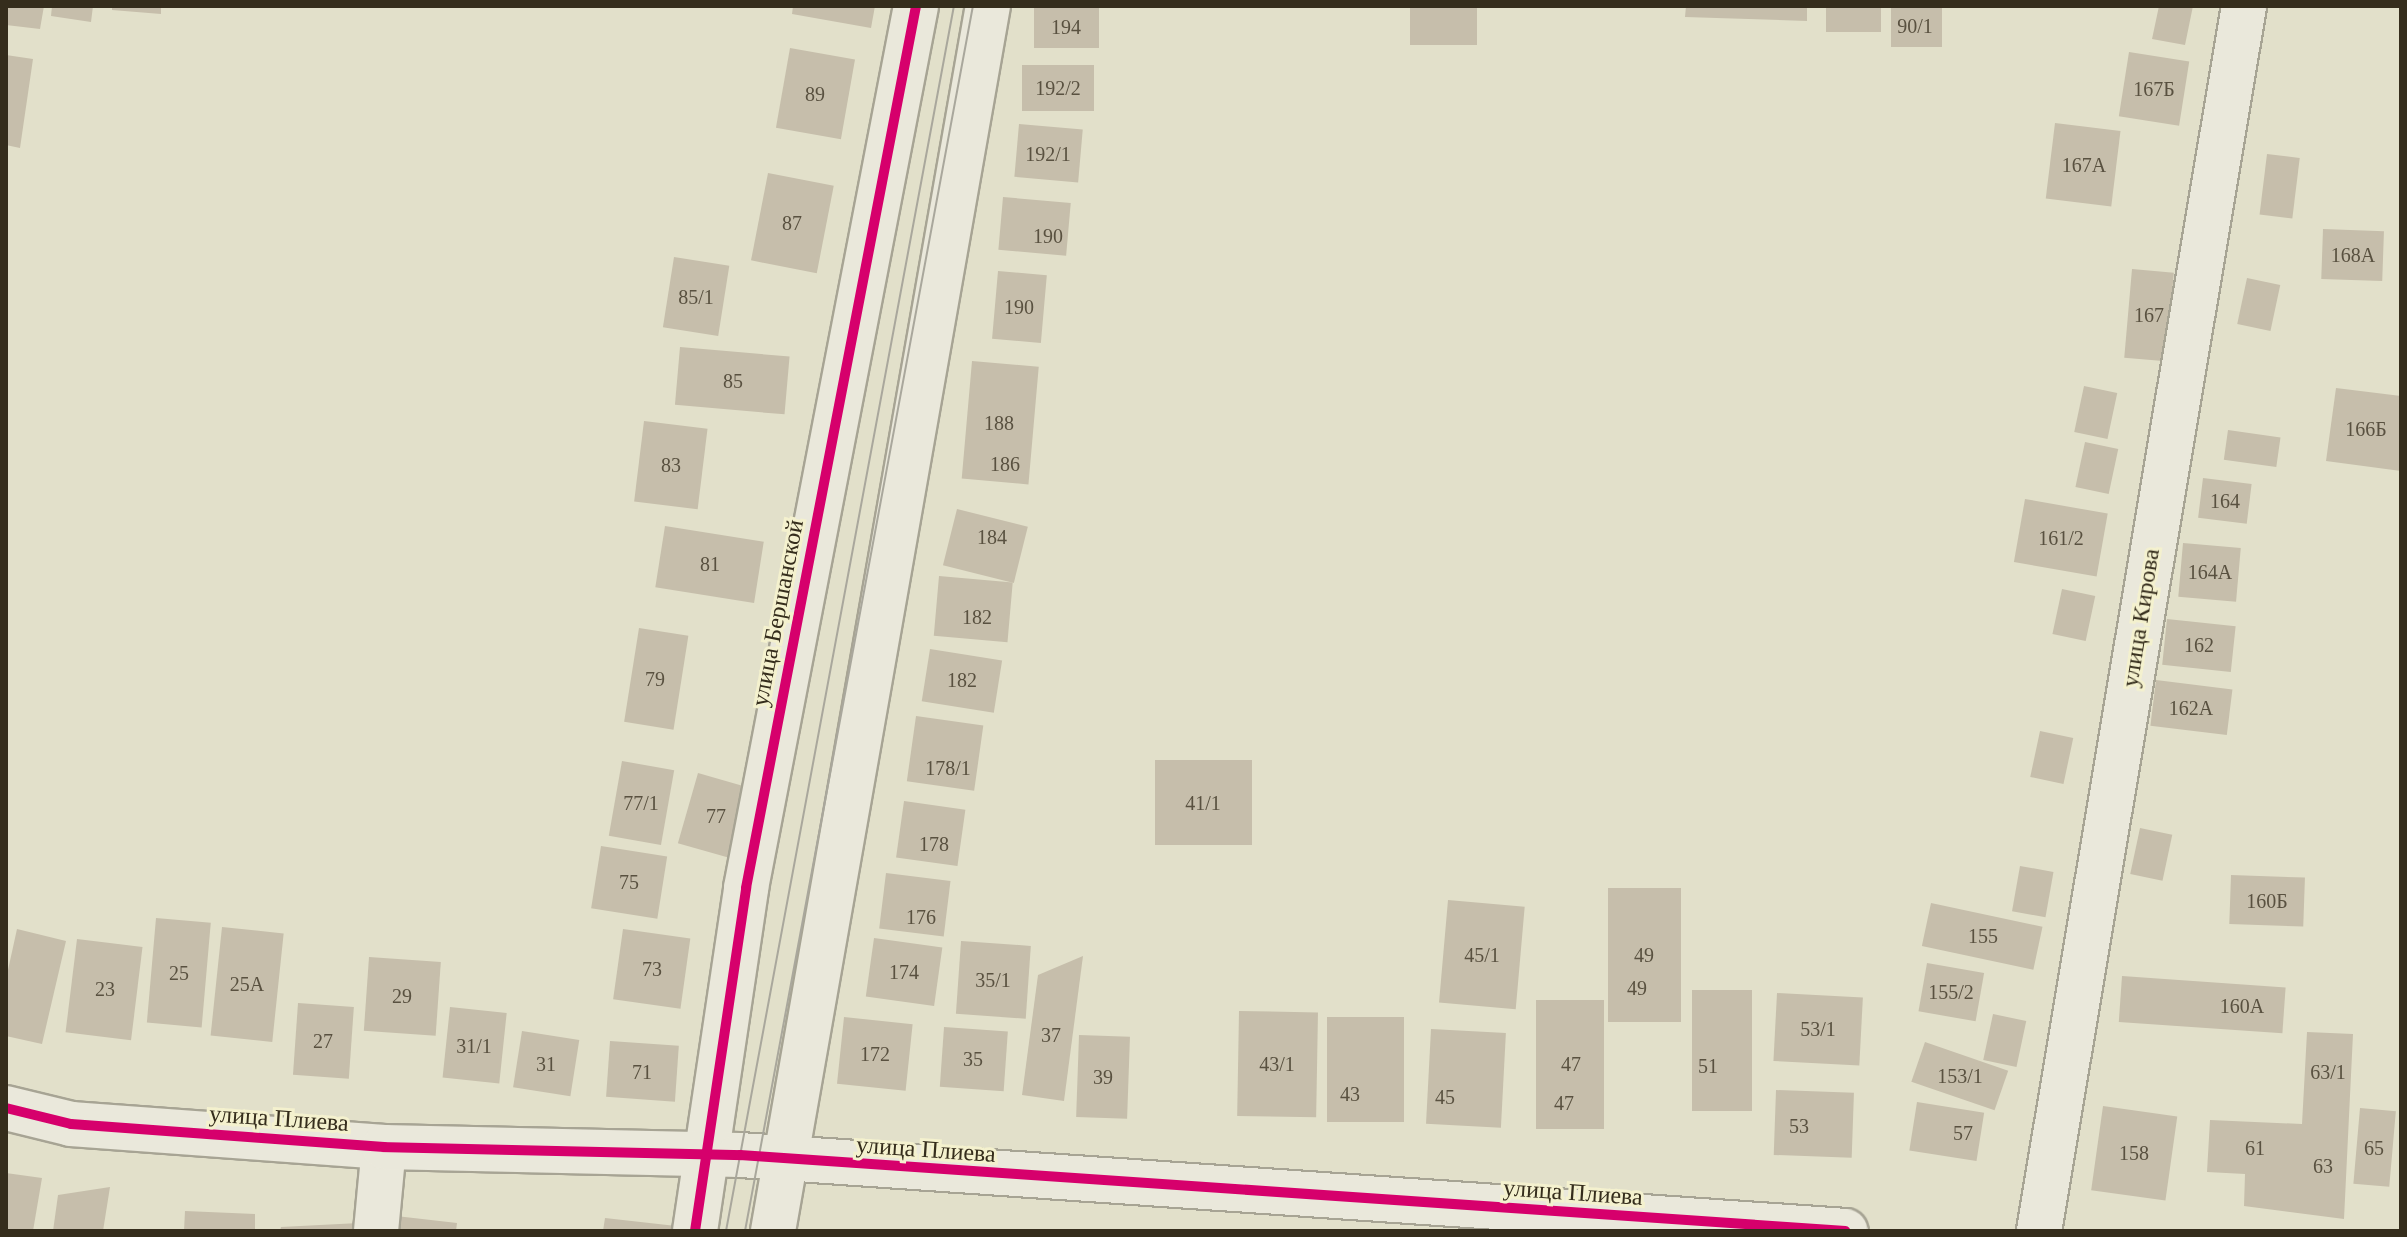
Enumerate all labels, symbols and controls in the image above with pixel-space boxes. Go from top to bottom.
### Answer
house number: 90/1 [1897,14,1933,38]
house number: 194 [1051,15,1081,39]
house number: 192/2 [1035,76,1081,100]
house number: 167Б [2133,77,2175,101]
house number: 89 [805,82,825,106]
house number: 192/1 [1025,142,1071,166]
house number: 167А [2062,153,2106,177]
house number: 87 [782,211,802,235]
house number: 190 [1033,224,1063,248]
house number: 168А [2331,243,2375,267]
house number: 85/1 [678,285,714,309]
house number: 190 [1004,295,1034,319]
house number: 167 [2134,303,2164,327]
house number: 85 [723,369,743,393]
house number: 188 [984,411,1014,435]
house number: 166Б [2345,417,2387,441]
house number: 186 [990,452,1020,476]
house number: 83 [661,453,681,477]
house number: 164 [2210,489,2240,513]
street label: улица Бершанской [746,517,810,709]
house number: 184 [977,525,1007,549]
house number: 161/2 [2038,526,2084,550]
street label: улица Кирова [2116,547,2166,689]
house number: 81 [700,552,720,576]
house number: 164А [2188,560,2232,584]
house number: 182 [962,605,992,629]
house number: 162 [2184,633,2214,657]
house number: 79 [645,667,665,691]
house number: 182 [947,668,977,692]
house number: 162А [2169,696,2213,720]
house number: 178/1 [925,756,971,780]
house number: 77/1 [623,791,659,815]
house number: 41/1 [1185,791,1221,815]
house number: 77 [706,804,726,828]
house number: 178 [919,832,949,856]
house number: 75 [619,870,639,894]
house number: 160Б [2246,889,2288,913]
house number: 176 [906,905,936,929]
house number: 155 [1968,924,1998,948]
house number: 45/1 [1464,943,1500,967]
house number: 49 [1634,943,1654,967]
house number: 73 [642,957,662,981]
house number: 174 [889,960,919,984]
house number: 25 [169,961,189,985]
house number: 35/1 [975,968,1011,992]
house number: 25А [230,972,264,996]
house number: 49 [1627,976,1647,1000]
house number: 23 [95,977,115,1001]
house number: 155/2 [1928,980,1974,1004]
house number: 29 [392,984,412,1008]
house number: 160А [2220,994,2264,1018]
house number: 53/1 [1800,1017,1836,1041]
house number: 37 [1041,1023,1061,1047]
house number: 27 [313,1029,333,1053]
house number: 31/1 [456,1034,492,1058]
house number: 172 [860,1042,890,1066]
house number: 35 [963,1047,983,1071]
house number: 31 [536,1052,556,1076]
house number: 43/1 [1259,1052,1295,1076]
house number: 47 [1561,1052,1581,1076]
house number: 51 [1698,1054,1718,1078]
house number: 71 [632,1060,652,1084]
house number: 63/1 [2310,1060,2346,1084]
house number: 153/1 [1937,1064,1983,1088]
house number: 39 [1093,1065,1113,1089]
house number: 43 [1340,1082,1360,1106]
house number: 45 [1435,1085,1455,1109]
house number: 47 [1554,1091,1574,1115]
street label: улица Плиева [208,1100,350,1138]
house number: 53 [1789,1114,1809,1138]
house number: 57 [1953,1121,1973,1145]
street label: улица Плиева [855,1131,997,1169]
house number: 61 [2245,1136,2265,1160]
house number: 65 [2364,1136,2384,1160]
house number: 158 [2119,1141,2149,1165]
house number: 63 [2313,1154,2333,1178]
street label: улица Плиева [1502,1174,1644,1212]

